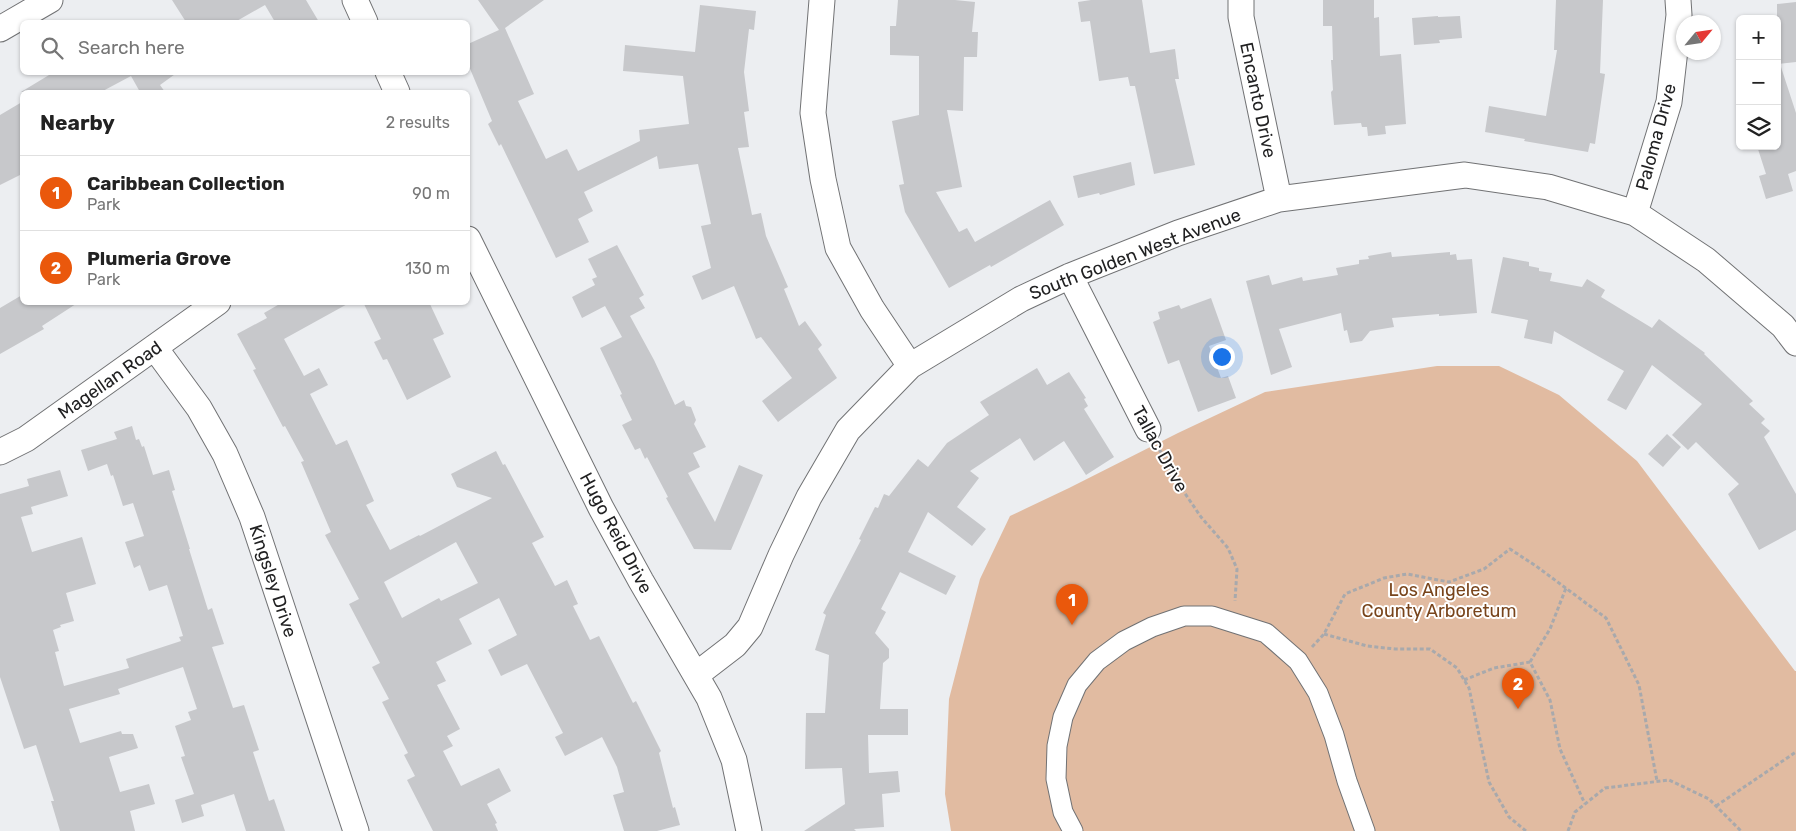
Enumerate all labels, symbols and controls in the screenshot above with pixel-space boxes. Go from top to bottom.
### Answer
north arrow [1676,15,1721,60]
map controls [1736,15,1781,150]
button: + [1736,15,1781,60]
search box [20,20,470,75]
icon: search [38,34,66,62]
text: Search here [78,36,185,59]
street label: Encanto Drive [1235,40,1281,160]
button: − [1736,60,1781,105]
street label: Paloma Drive [1631,81,1681,193]
button: layers [1736,105,1781,150]
text: Nearby [40,110,115,135]
text: 2 results [386,113,450,132]
text: Caribbean Collection [87,172,285,195]
text: 1 [52,184,60,203]
text: 90 m [412,184,450,203]
text: Park [87,195,120,214]
street label: South Golden West Avenue [1026,203,1244,305]
text: Plumeria Grove [87,247,231,270]
text: 2 [51,259,61,278]
text: 130 m [405,259,450,278]
text: Park [87,270,120,289]
street label: Magellan Road [54,336,166,424]
your location [1209,344,1235,370]
street label: Tallac Drive [1127,402,1193,496]
street label: Hugo Reid Drive [575,469,657,597]
street label: Kingsley Drive [244,522,302,640]
park label: Los Angeles County Arboretum [1362,579,1516,622]
pin: 1 [1056,584,1088,625]
pin: 2 [1502,668,1534,709]

